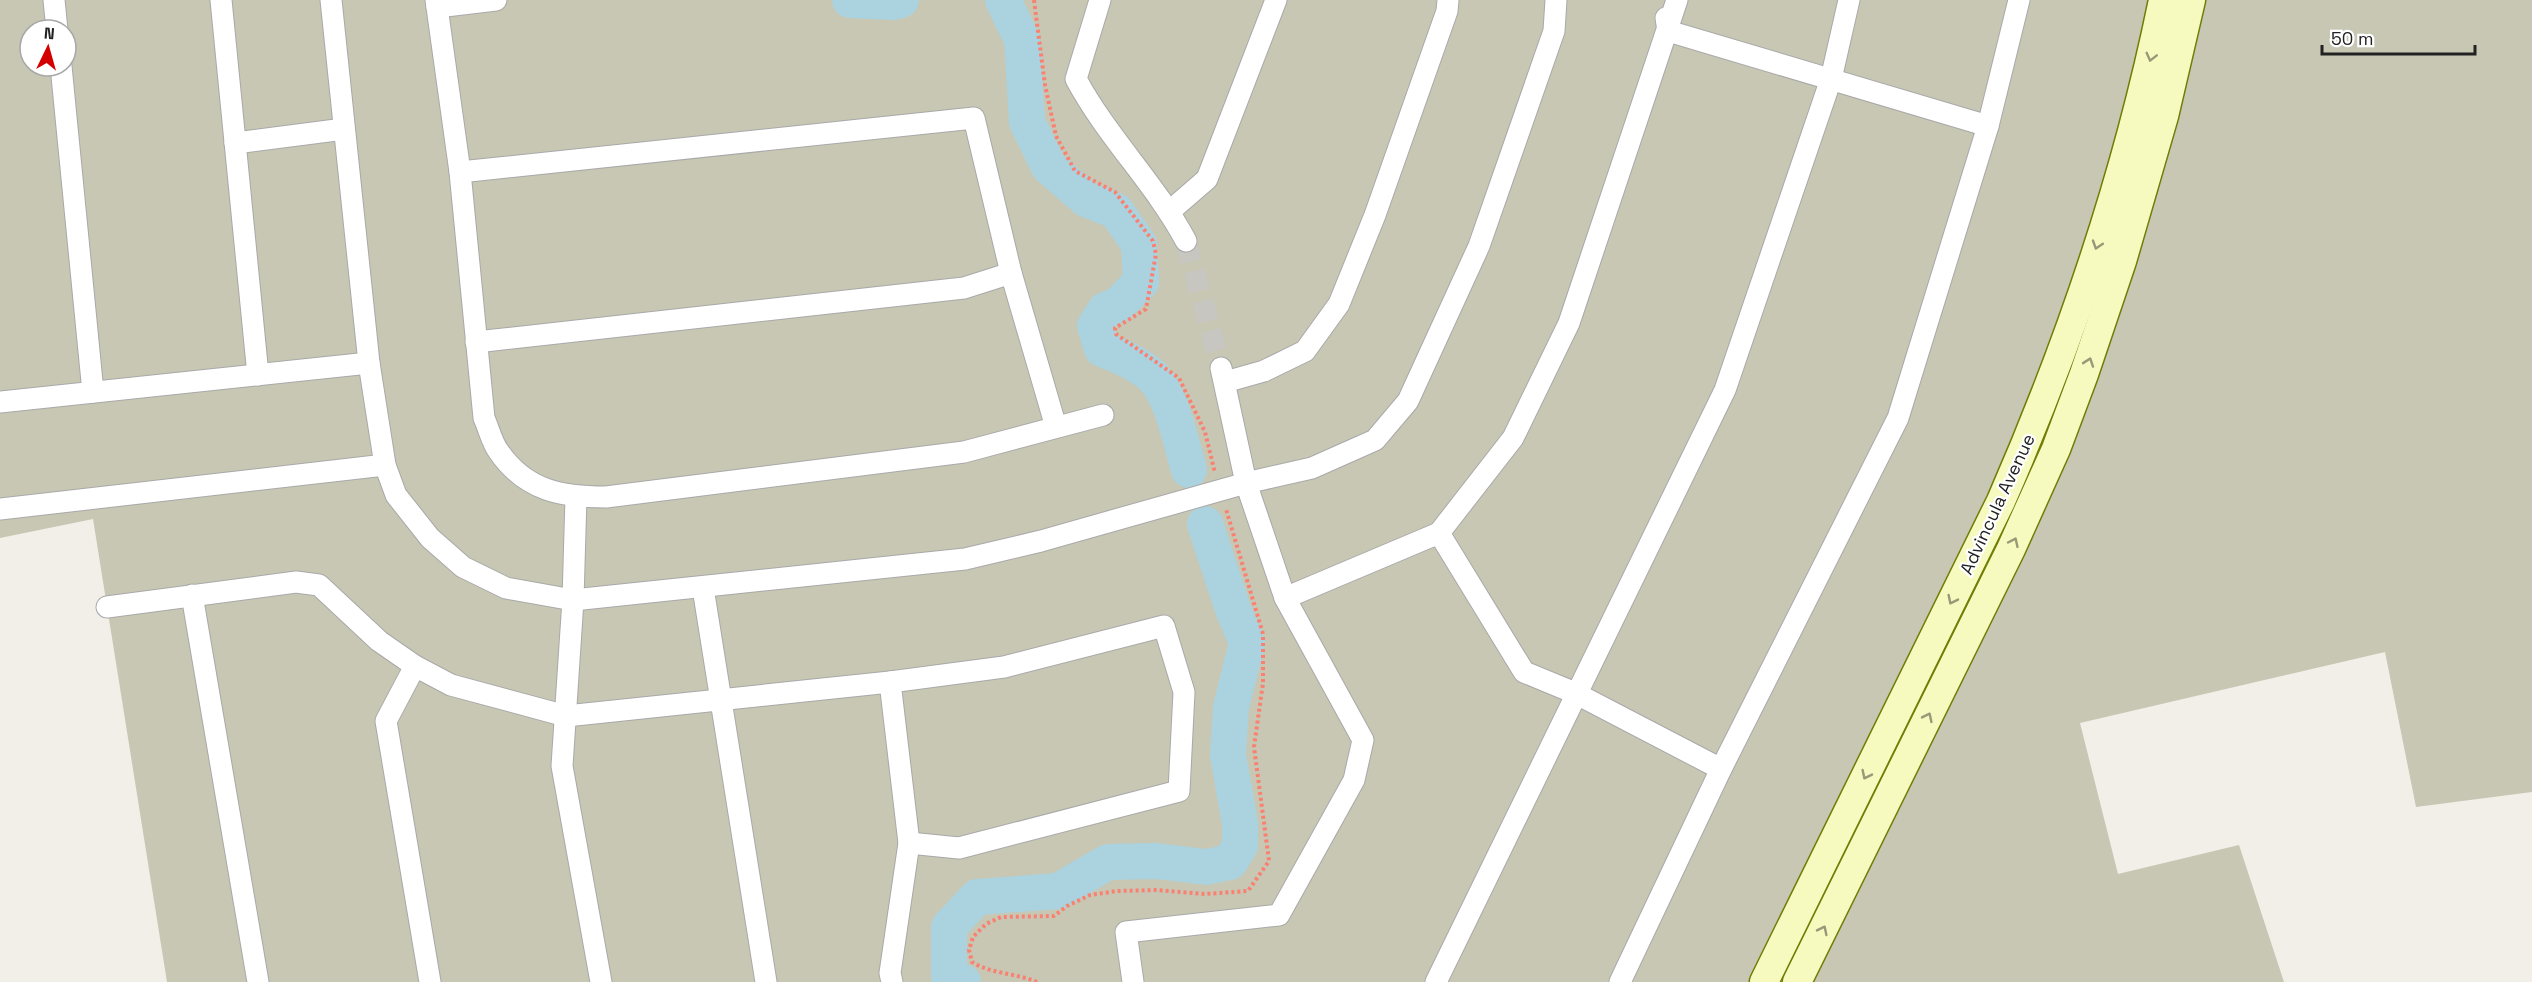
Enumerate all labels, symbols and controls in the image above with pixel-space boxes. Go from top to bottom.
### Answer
north arrow [18,18,78,78]
scale bar [2322,18,2475,56]
text: N [43,23,56,44]
text: 50 m [2331,27,2373,50]
one-way arrow [2145,52,2158,62]
one-way arrow [2092,239,2105,250]
one-way arrow [2081,357,2094,368]
street label: Advincula Avenue [1954,430,2040,578]
one-way arrow [2006,537,2018,548]
one-way arrow [1948,593,1960,604]
one-way arrow [1920,712,1932,723]
one-way arrow [1862,768,1873,779]
one-way arrow [1816,925,1827,936]

